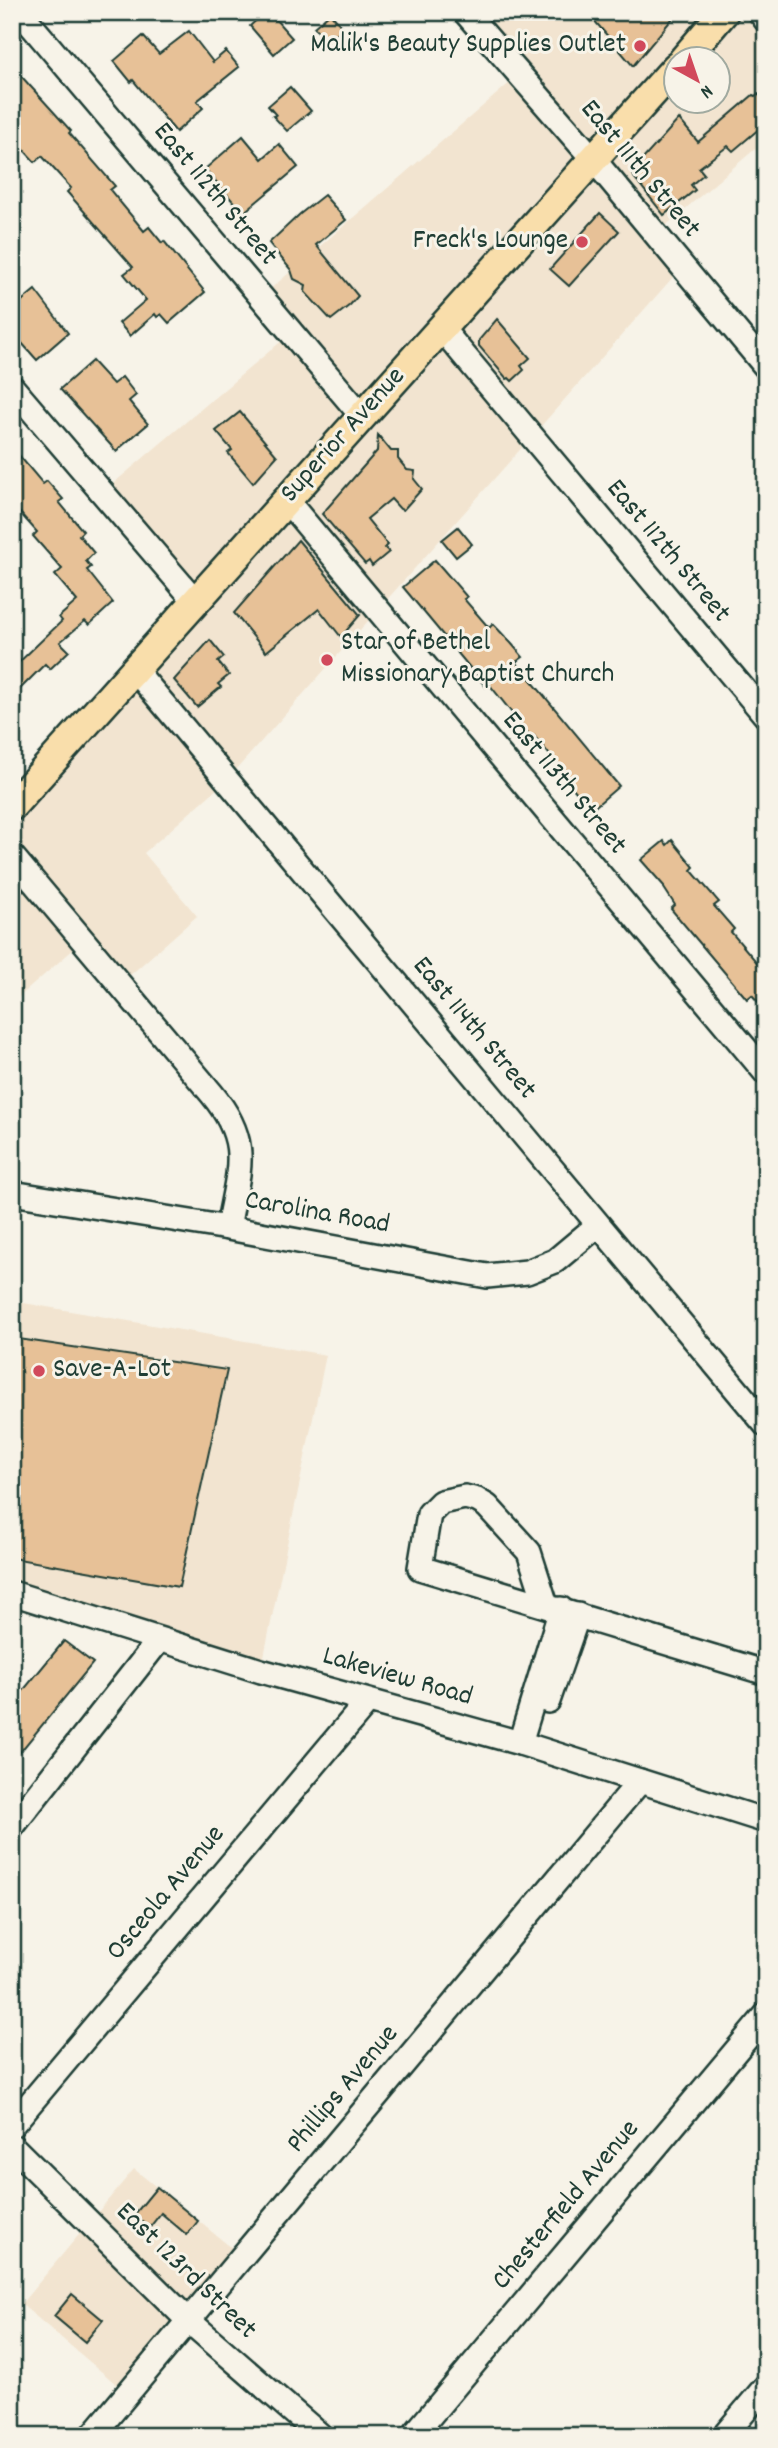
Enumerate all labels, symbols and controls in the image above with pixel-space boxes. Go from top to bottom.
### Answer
place label: Malik's Beauty Supplies Outlet [310,26,626,66]
marker: Malik's Beauty Supplies Outlet [632,38,648,54]
north arrow [662,46,732,116]
text: N [693,77,718,104]
street label: East 111th Street [569,92,709,248]
street label: East 112th Street [142,115,286,275]
place label: Freck's Lounge [413,222,568,262]
marker: Freck's Lounge [574,234,590,250]
street label: Superior Avenue [272,359,416,513]
street label: East 112th Street [595,472,739,632]
place label: Star of Bethel Missionary Baptist Church [341,624,614,696]
marker: Star of Bethel Missionary Baptist Church [319,652,335,668]
street label: East 113th Street [491,703,635,865]
street label: East 114th Street [401,949,545,1109]
street label: Carolina Road [241,1182,393,1246]
place label: Save-A-Lot [53,1351,171,1391]
marker: Save-A-Lot [31,1363,47,1379]
street label: Lakeview Road [317,1638,477,1718]
street label: Osceola Avenue [98,1817,236,1971]
street label: Phillips Avenue [278,2017,410,2163]
street label: Chesterfield Avenue [484,2112,650,2300]
street label: East 123rd Street [105,2194,265,2350]

